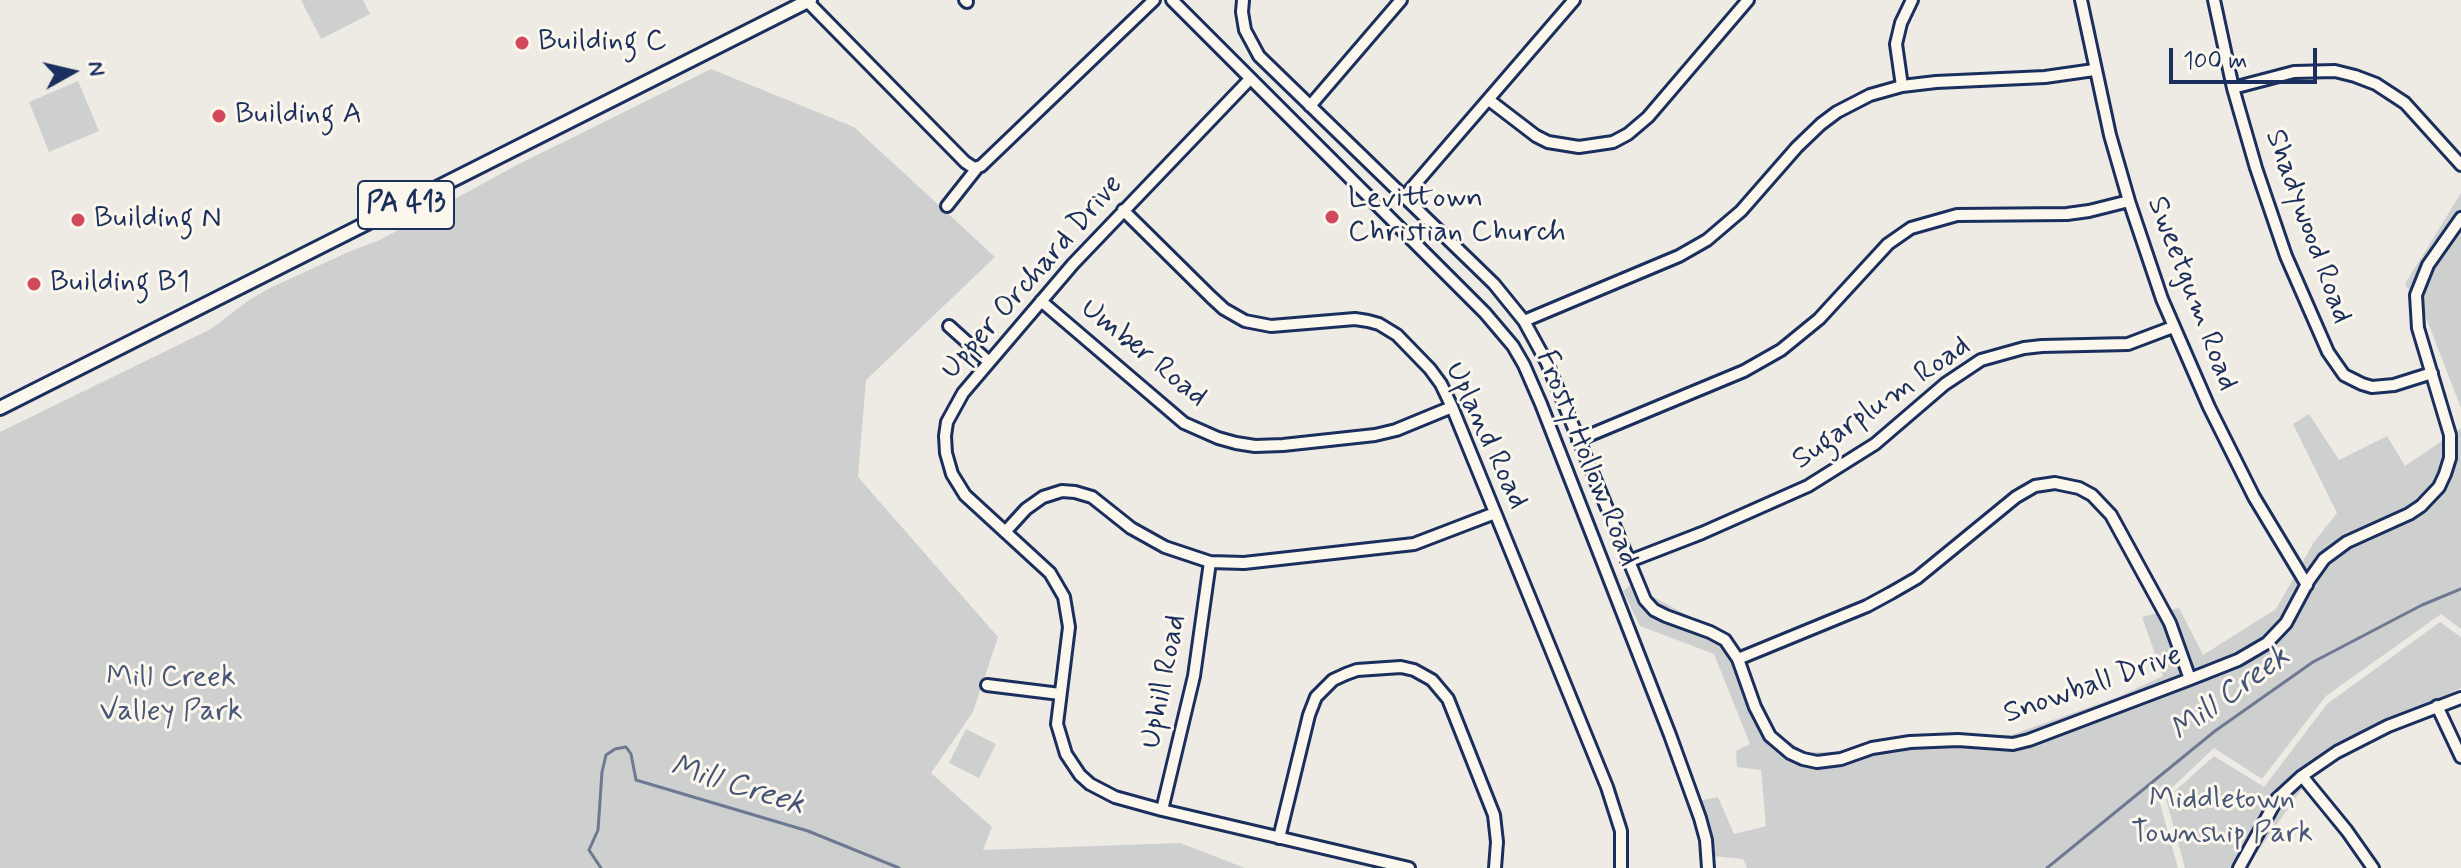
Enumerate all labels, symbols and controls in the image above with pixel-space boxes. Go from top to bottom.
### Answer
place label: Building C [538,25,667,61]
north arrow [32,32,112,112]
scale bar [2173,32,2321,82]
marker: Building C [513,34,531,52]
text: 100 m [2183,46,2247,77]
text: N [81,59,111,78]
place label: Building A [235,98,362,134]
marker: Building A [210,107,228,125]
street label: Shadywood Road [2255,125,2359,329]
street label: Upper Orchard Drive [934,168,1132,388]
road number: PA 413 [358,181,454,229]
place label: Levittown Christian Church [1348,182,1566,252]
street label: Sweetgum Road [2137,192,2245,396]
place label: Building N [94,202,221,238]
marker: Levittown Christian Church [1323,208,1341,226]
marker: Building N [69,211,87,229]
place label: Building B1 [50,266,190,302]
marker: Building B1 [25,275,43,293]
street label: Umber Road [1072,292,1214,416]
street label: Sugarplum Road [1786,329,1978,479]
street label: Frosty Hollow Road [1526,346,1646,572]
street label: Upland Road [1435,357,1535,515]
street label: Uphill Road [1134,612,1196,752]
street label: Snowball Drive [1999,639,2187,733]
water label: Mill Creek [2164,639,2298,751]
park label: Mill Creek Valley Park [99,661,243,732]
water label: Mill Creek [665,748,809,826]
park label: Middletown Township Park [2131,783,2313,854]

